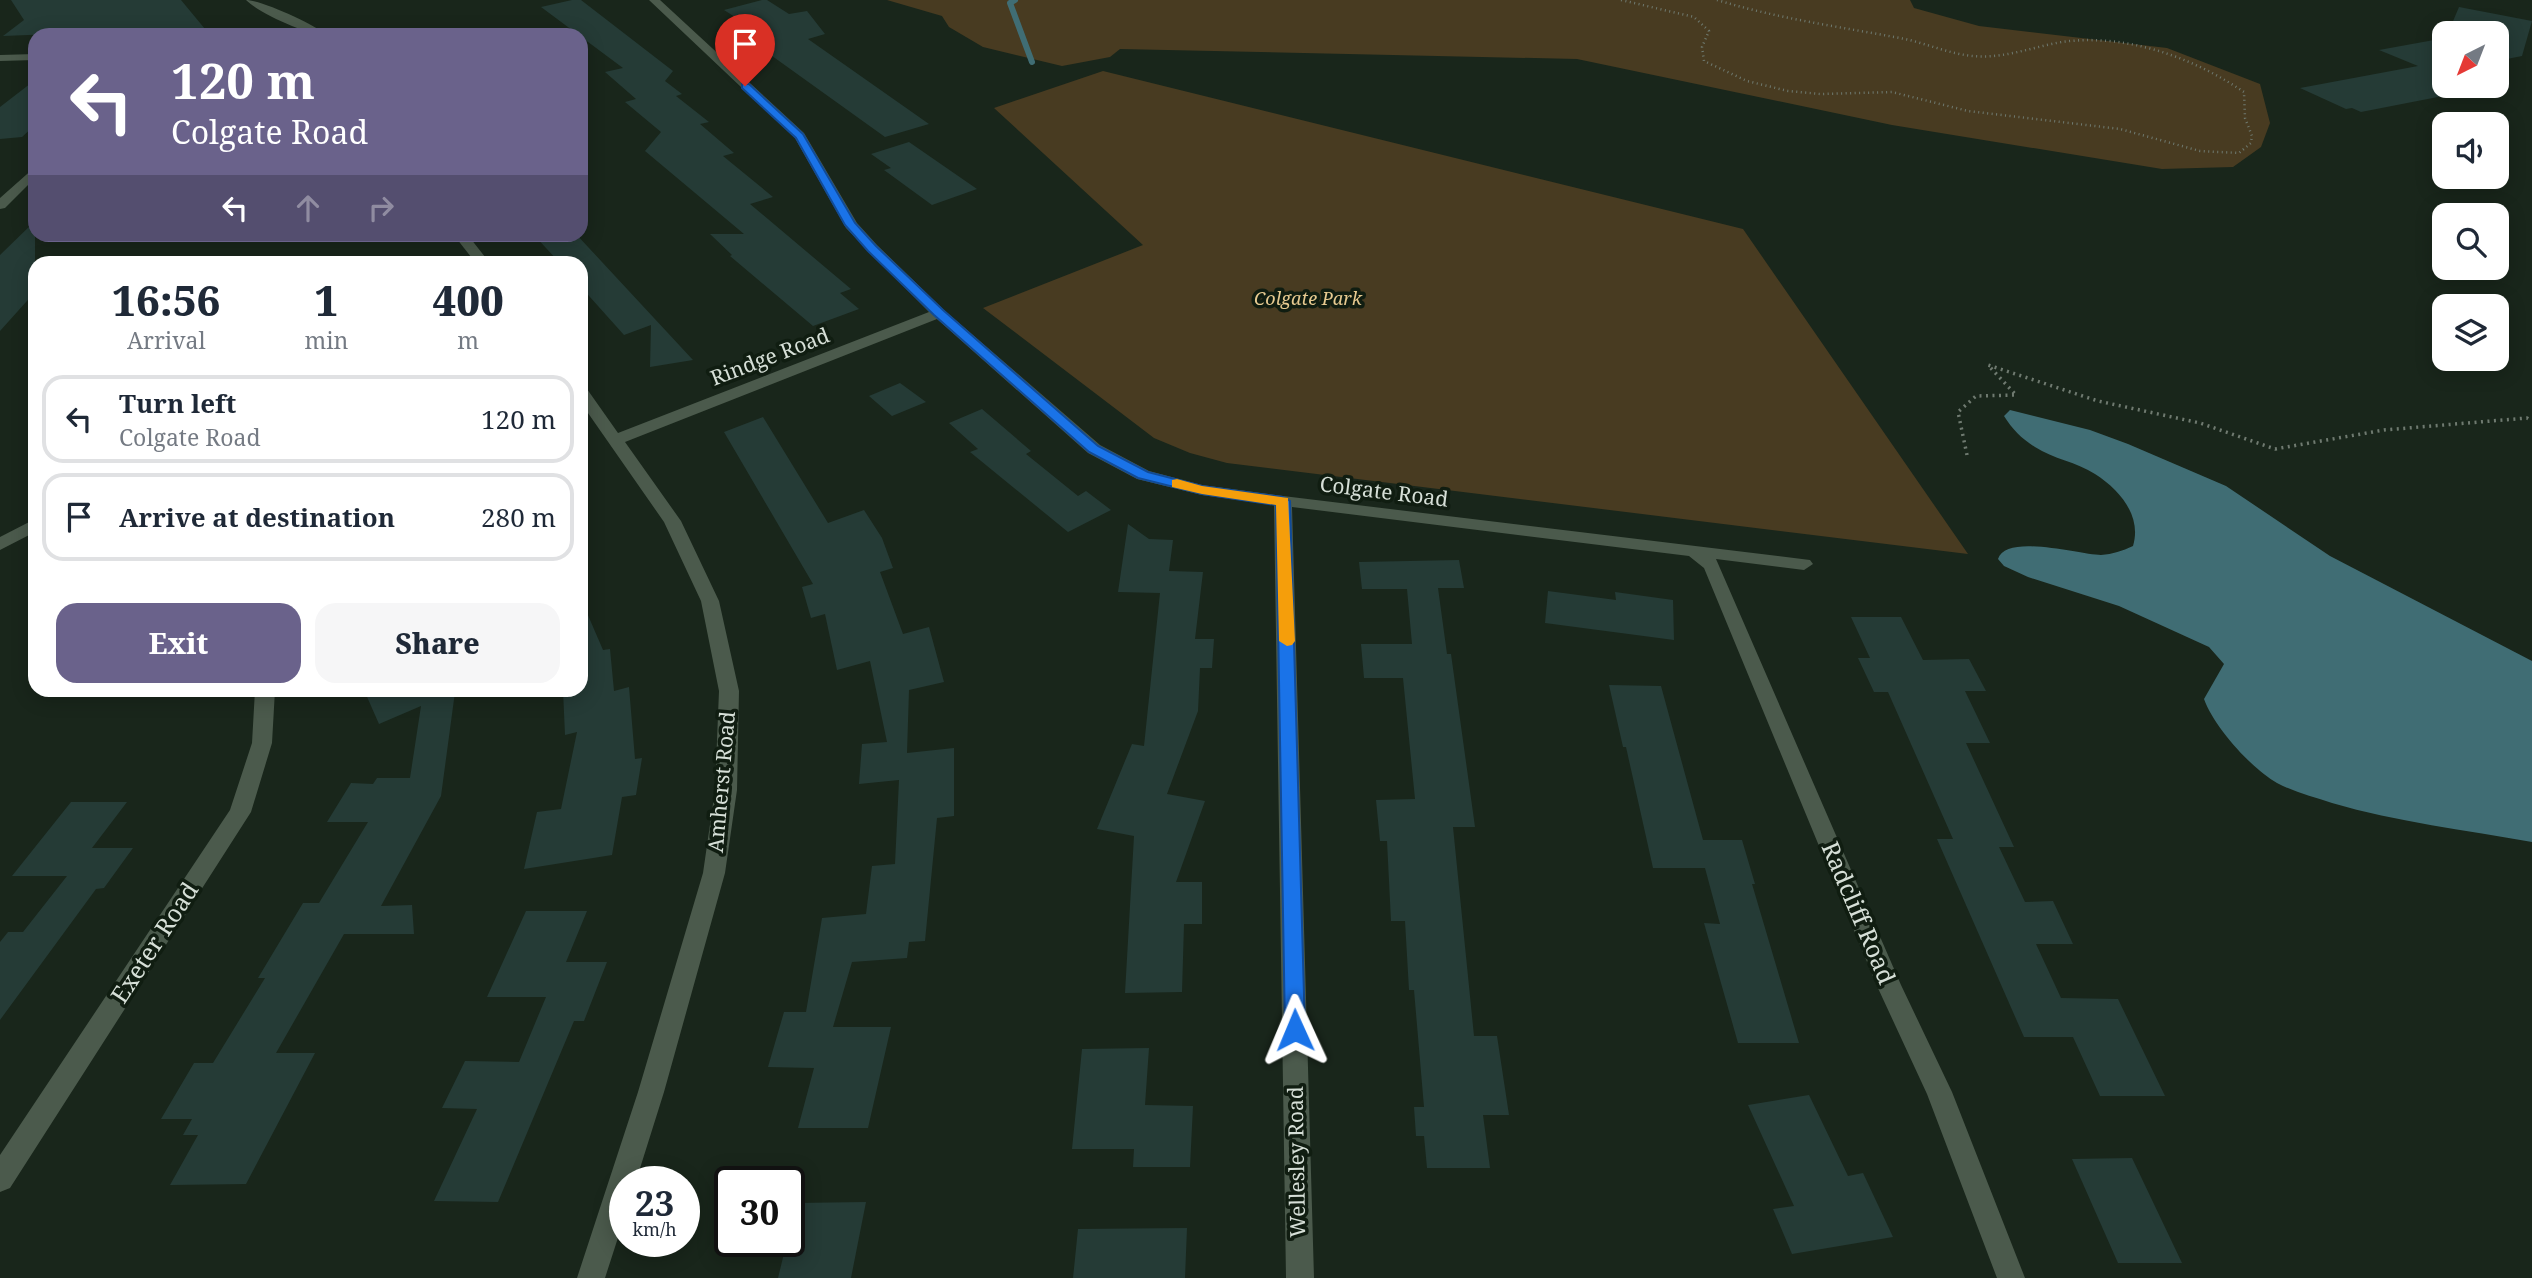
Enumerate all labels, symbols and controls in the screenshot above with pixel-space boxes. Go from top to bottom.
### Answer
pin [715,14,775,86]
north arrow [2432,21,2510,98]
map controls [2432,21,2509,371]
icon: arrive [726,25,764,63]
text: 120 m [171,47,315,113]
icon: left [56,56,147,147]
text: Colgate Road [171,110,368,153]
button: sound [2432,112,2509,189]
icon: left [216,189,254,227]
icon: ahead [289,189,327,227]
icon: right [362,189,400,227]
button: search [2432,203,2509,280]
text: 16:56 [112,271,220,328]
text: 1 [315,271,338,328]
text: 400 [432,271,504,328]
park label: Colgate Park [1254,286,1363,310]
button: layers [2432,294,2509,371]
street label: Rindge Road [706,320,833,392]
text: Arrival [127,324,206,356]
text: min [304,324,348,356]
text: m [457,324,479,356]
text: Turn left [119,385,236,421]
icon: left [60,400,98,438]
text: 120 m [481,401,556,437]
text: Colgate Road [119,421,261,453]
street label: Colgate Road [1318,469,1450,513]
icon: arrive [60,498,98,536]
text: Arrive at destination [119,499,395,535]
text: 280 m [481,499,556,535]
button: Exit [56,603,301,683]
button: Share [315,603,560,683]
street label: Amherst Road [701,710,741,854]
street label: Radcliff Road [1814,836,1904,989]
street label: Exeter Road [102,875,205,1009]
position arrow [1258,993,1332,1067]
street label: Wellesley Road [1281,1086,1311,1238]
speed limit sign: 30 [714,1166,805,1257]
text: 23 [635,1179,674,1226]
text: km/h [632,1217,677,1241]

